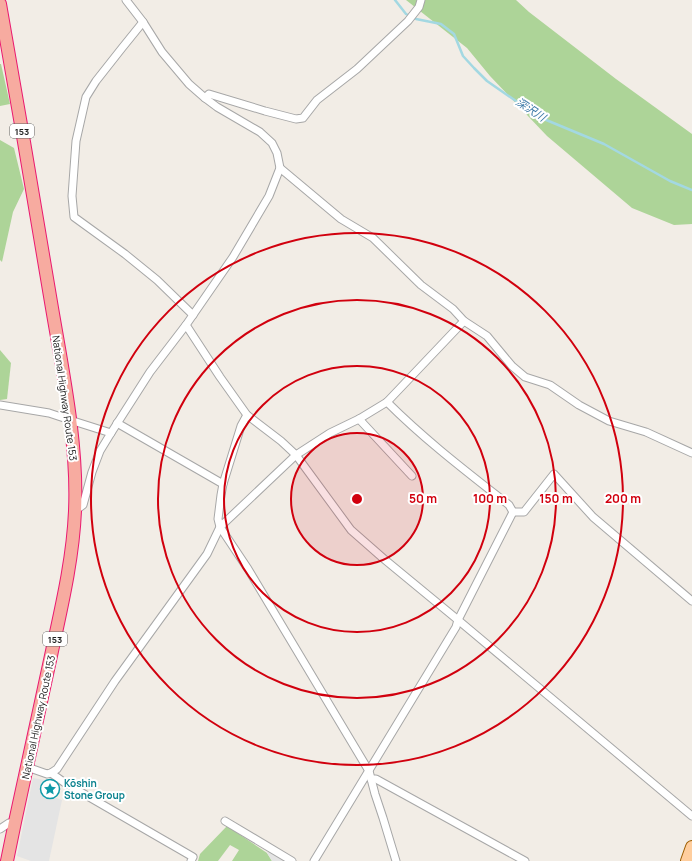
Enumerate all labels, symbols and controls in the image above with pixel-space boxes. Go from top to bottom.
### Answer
water label: 深沢川 [513,94,550,125]
road number: 153 [10,124,34,138]
street label: National Highway Route 153 [49,334,81,462]
text: 50 m [409,490,437,507]
text: 100 m [473,490,507,507]
text: 150 m [539,490,573,507]
text: 200 m [605,490,641,507]
centre of rings [350,492,364,506]
road number: 153 [43,632,67,646]
street label: National Highway Route 153 [18,654,58,780]
place label: Kōshin Stone Group [64,776,125,802]
place icon: Kōshin Stone Group [39,778,61,800]

